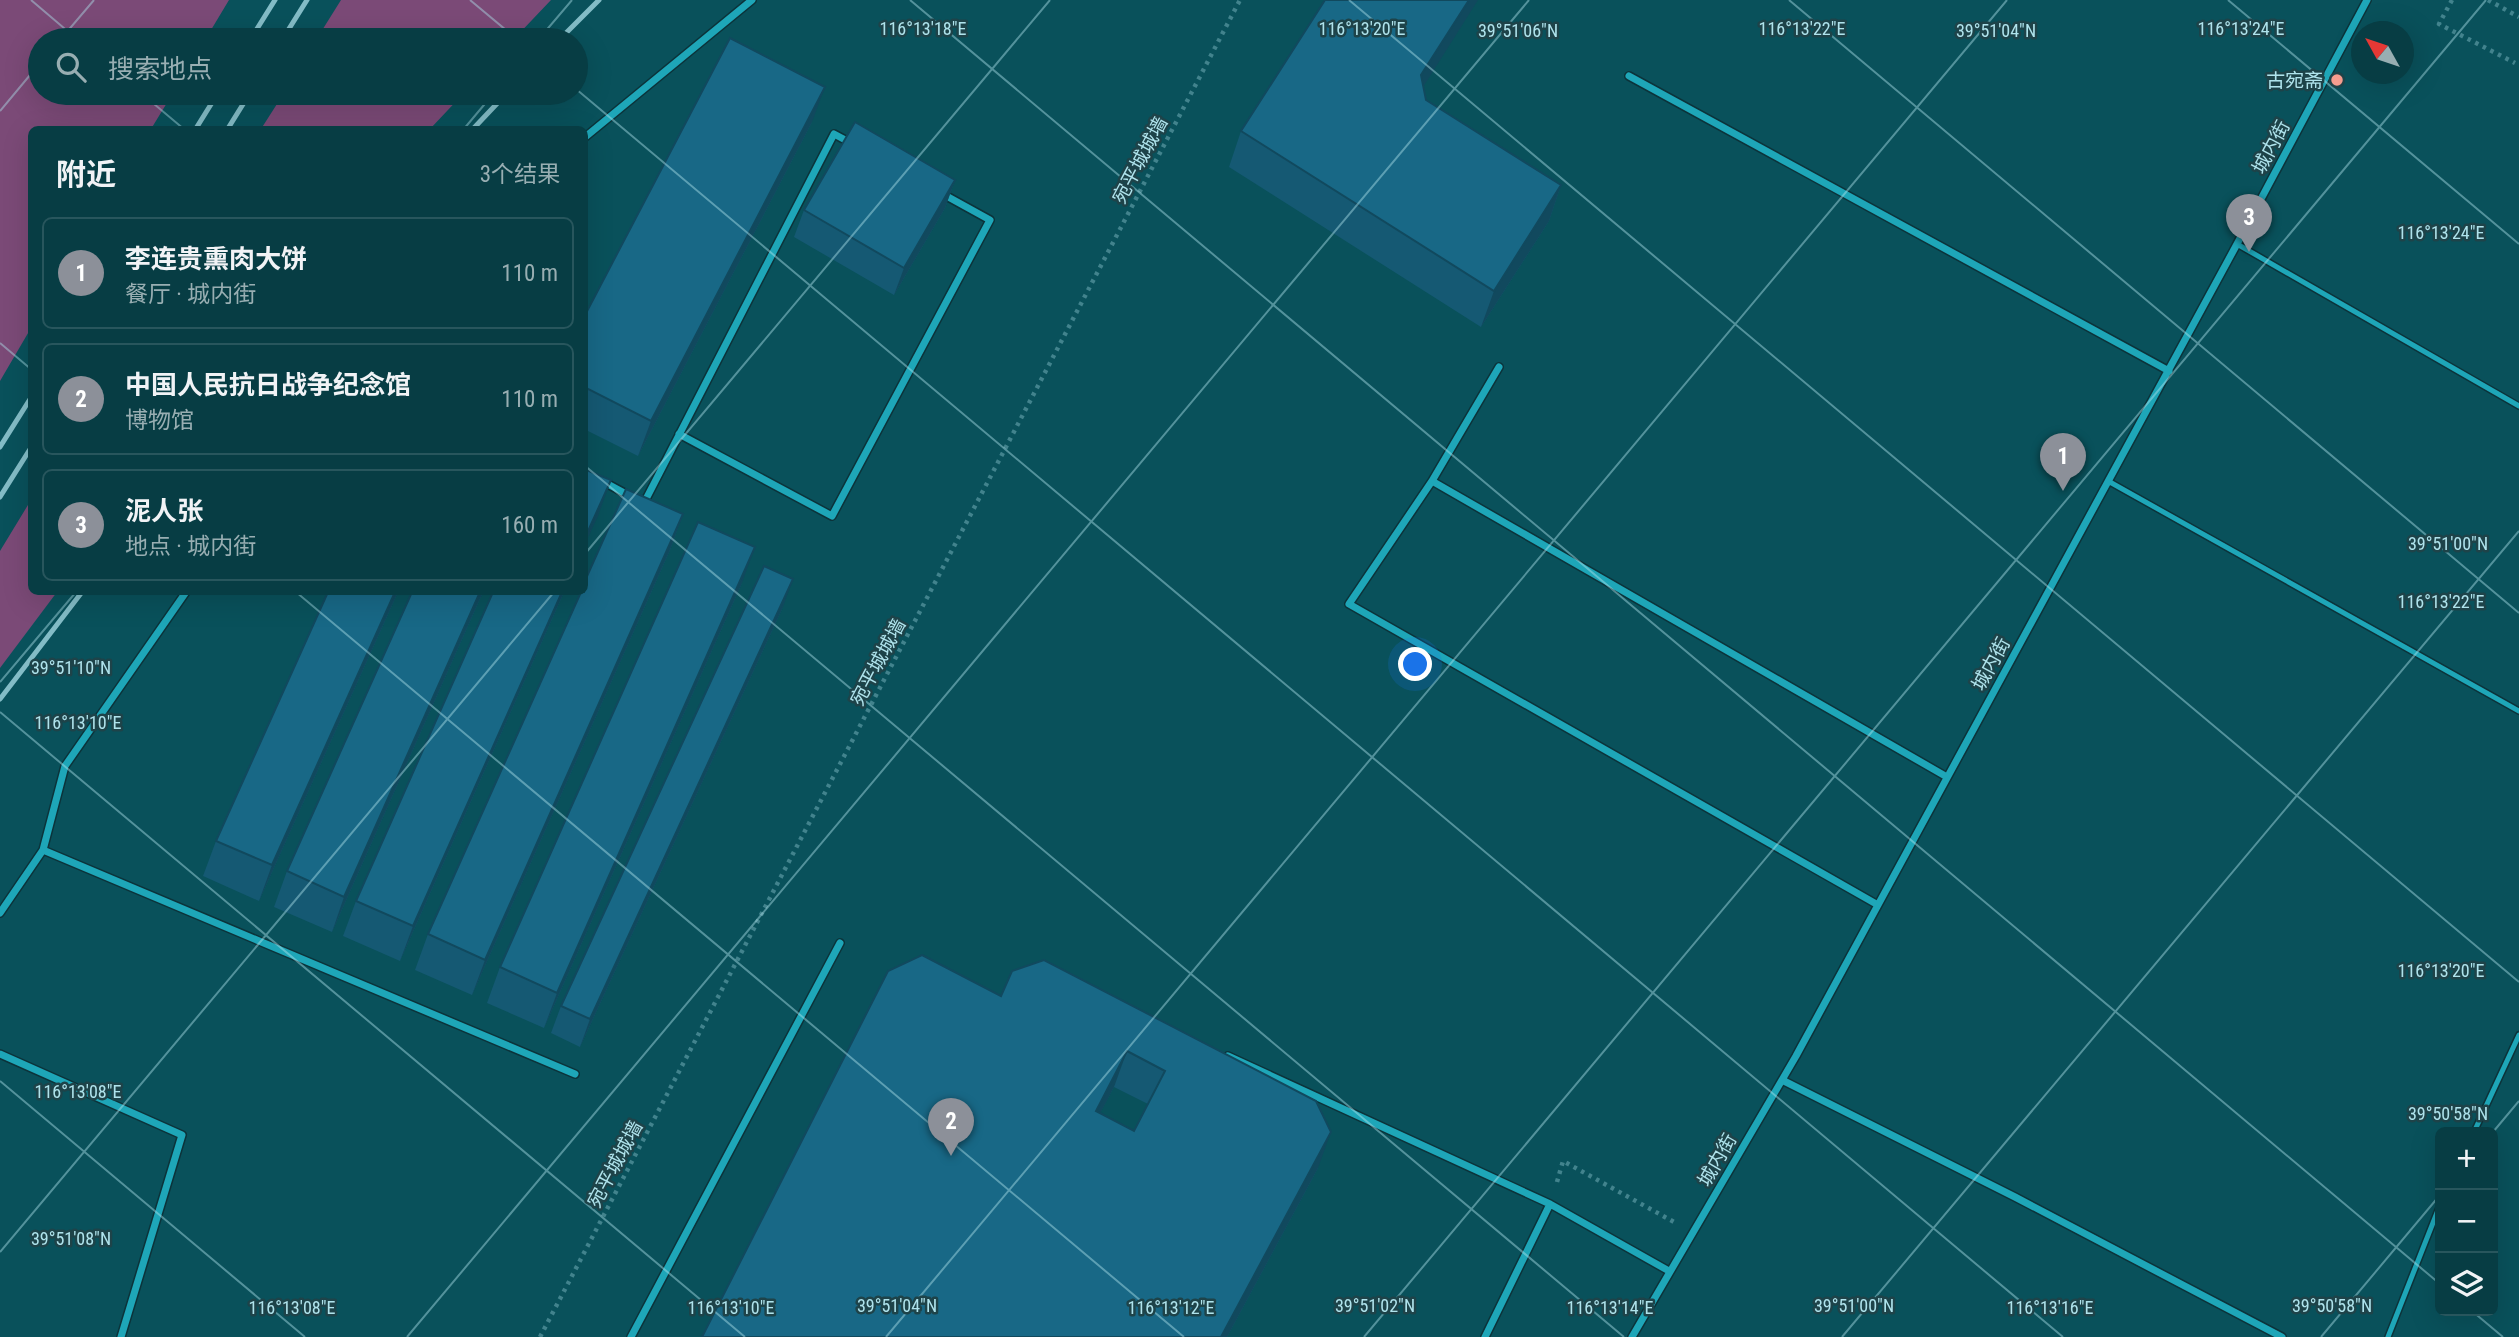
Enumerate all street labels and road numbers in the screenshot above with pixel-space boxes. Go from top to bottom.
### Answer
street label: 宛平城城墙 [1108,113,1172,207]
street label: 城内街 [2247,116,2295,178]
street label: 宛平城城墙 [846,615,910,709]
street label: 城内街 [1967,633,2015,695]
street label: 宛平城城墙 [583,1117,647,1211]
street label: 城内街 [1693,1130,1741,1190]

